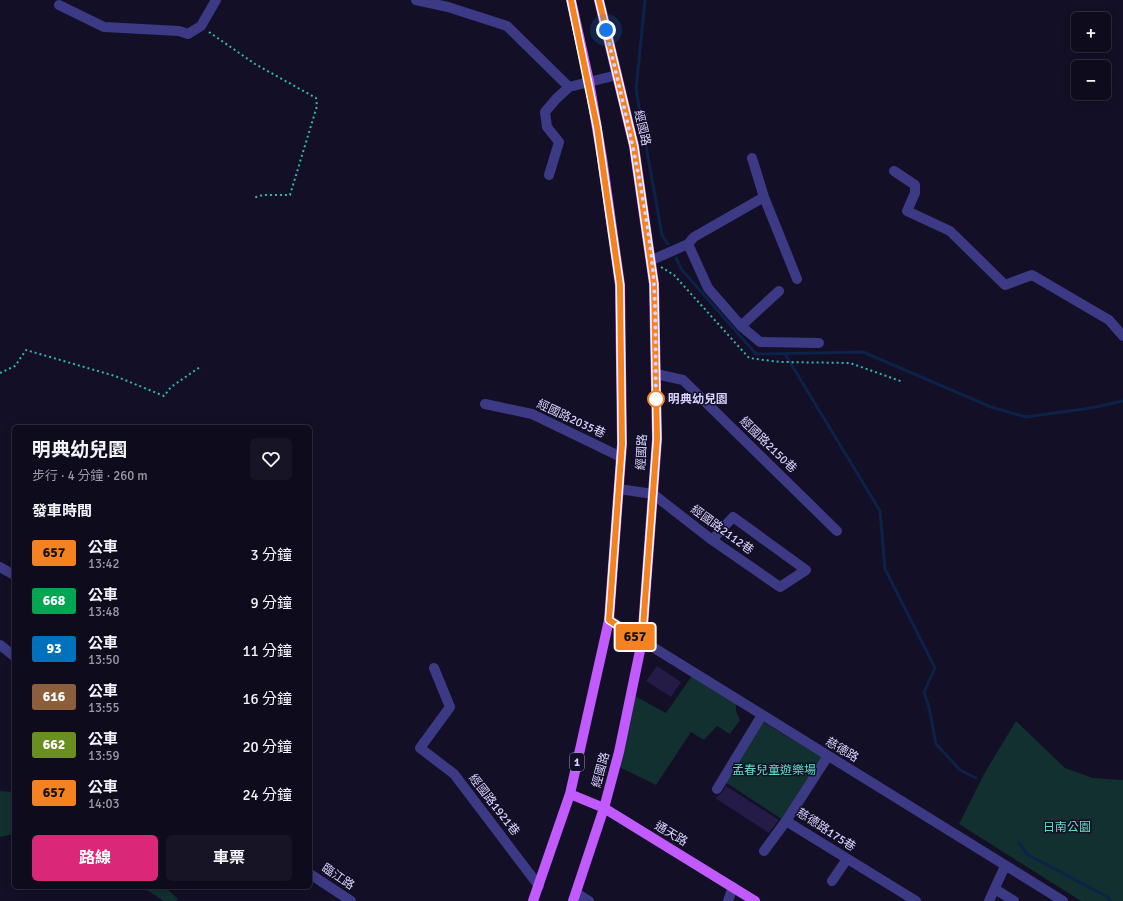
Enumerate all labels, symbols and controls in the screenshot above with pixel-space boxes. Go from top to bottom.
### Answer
map controls [1071,12,1111,100]
button: + [1071,12,1111,52]
your location [596,20,616,40]
button: − [1071,60,1111,100]
street label: 經國路 [631,109,653,147]
marker: 明典幼兒園 [647,390,665,408]
place label: 明典幼兒園 [668,392,728,407]
street label: 經國路2035巷 [534,397,608,441]
street label: 經國路2150巷 [736,414,800,476]
street label: 經國路 [634,434,650,470]
text: 明典幼兒園 [32,438,127,462]
button: heart [250,438,292,480]
text: 步行 · 4 分鐘 · 260 m [32,468,148,484]
text: 發車時間 [32,502,92,520]
street label: 經國路2112巷 [688,502,756,558]
text: 公車 [88,538,118,556]
text: 657 [43,544,65,561]
text: 3 分鐘 [251,546,292,564]
text: 13:42 [88,556,120,572]
text: 公車 [88,586,118,604]
text: 668 [43,592,65,609]
text: 9 分鐘 [251,594,292,612]
text: 13:48 [88,604,120,620]
line badge: 657 [612,624,658,650]
text: 657 [624,628,646,645]
text: 公車 [88,634,118,652]
text: 93 [46,640,62,657]
text: 11 分鐘 [242,642,292,660]
text: 13:50 [88,652,120,668]
text: 公車 [88,682,118,700]
text: 616 [43,688,65,705]
text: 16 分鐘 [242,690,292,708]
text: 13:55 [88,700,120,716]
text: 公車 [88,730,118,748]
street label: 慈德路 [823,734,861,766]
text: 662 [43,736,65,753]
text: 20 分鐘 [242,738,292,756]
text: 13:59 [88,748,120,764]
street label: 經國路 [589,751,613,789]
road number: 1 [570,753,584,771]
park label: 孟春兒童遊樂場 [732,763,816,778]
street label: 經國路1921巷 [465,771,523,839]
text: 公車 [88,778,118,796]
text: 657 [43,784,65,801]
text: 24 分鐘 [242,786,292,804]
text: 14:03 [88,796,120,812]
street label: 慈德路175巷 [794,805,858,855]
street label: 通天路 [652,818,690,850]
park label: 日南公園 [1043,820,1091,835]
button: 路線 [32,835,158,881]
button: 車票 [166,835,292,881]
street label: 臨江路 [319,861,357,893]

